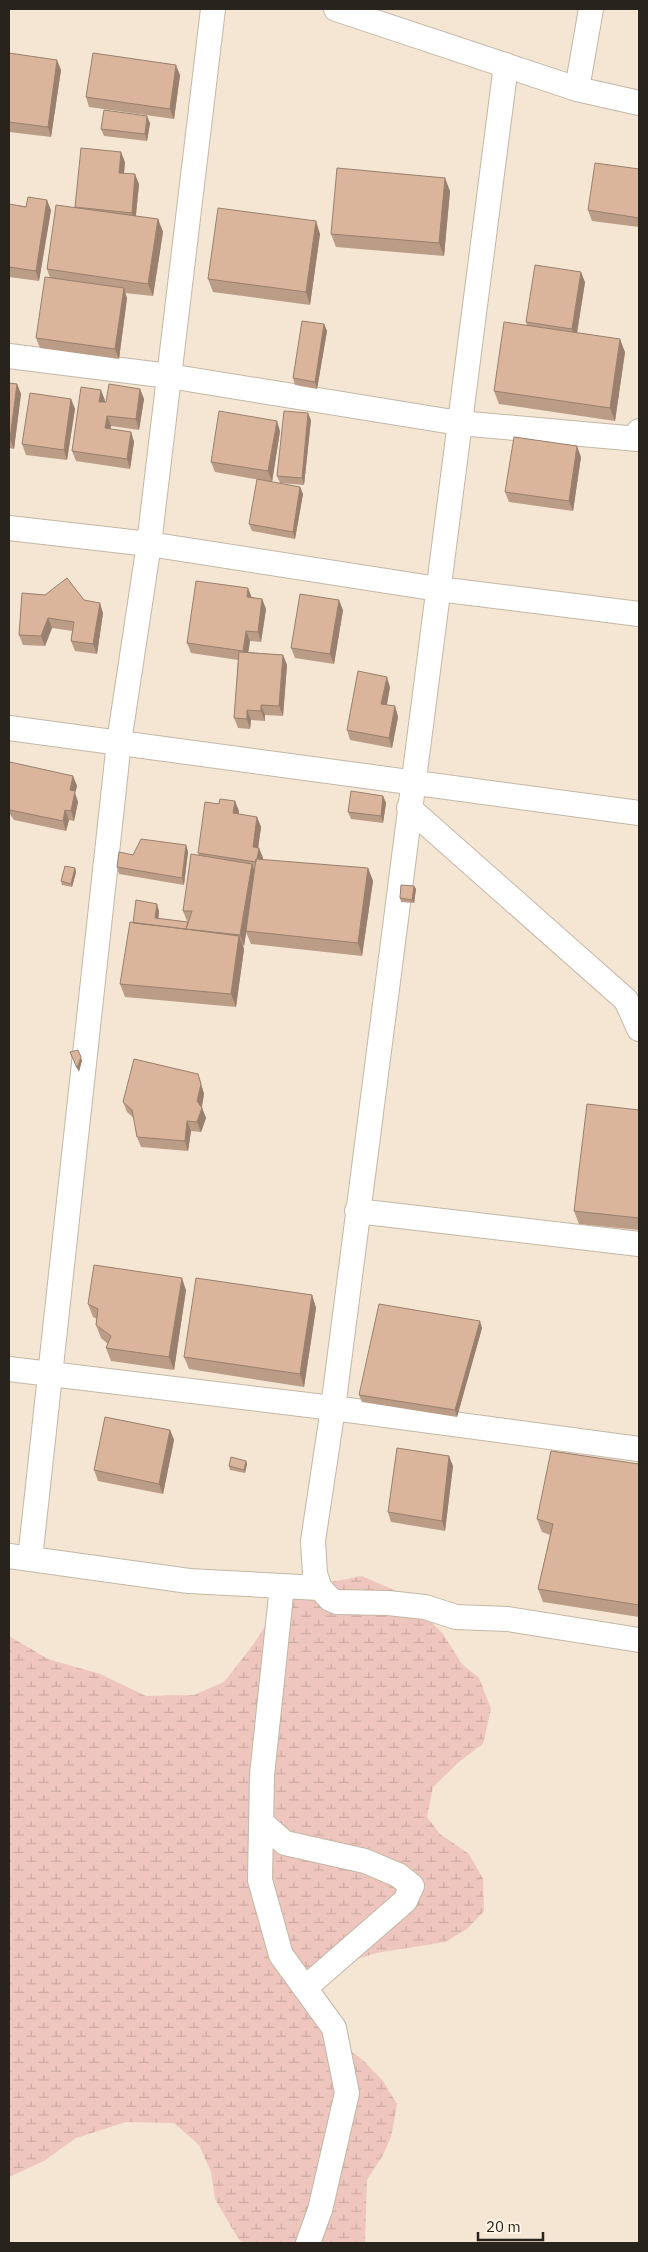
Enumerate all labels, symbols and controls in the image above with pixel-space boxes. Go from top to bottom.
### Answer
scale bar [478,2210,543,2242]
text: 20 m [486,2217,521,2236]

